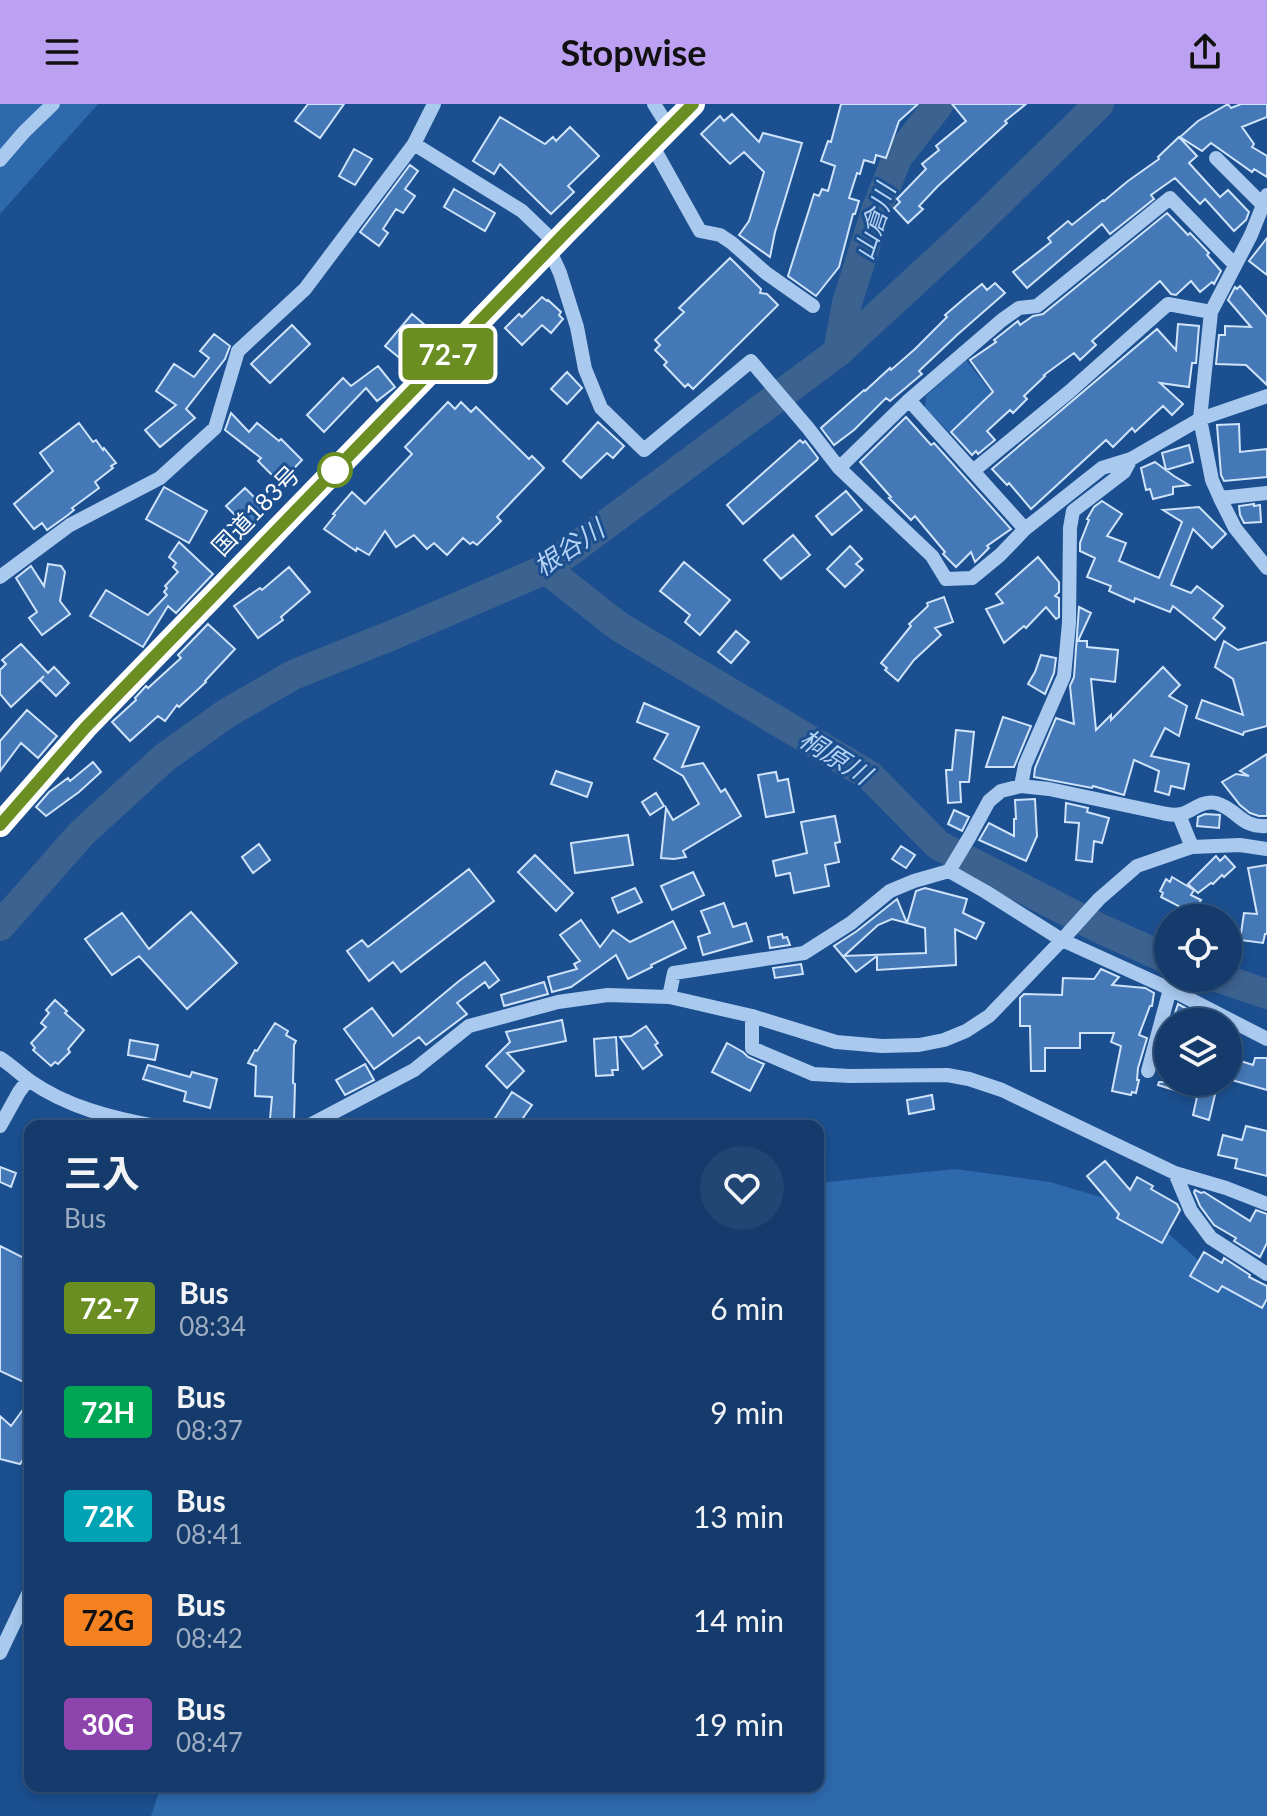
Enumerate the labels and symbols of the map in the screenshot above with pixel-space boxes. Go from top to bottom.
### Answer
water label: 山倉川 [847,177,902,264]
line badge: 72-7 [392,328,504,380]
unlabelled marker [318,453,352,487]
street label: 国道183号 [205,459,305,561]
water label: 根谷川 [527,510,612,582]
water label: 桐原川 [794,722,880,792]

